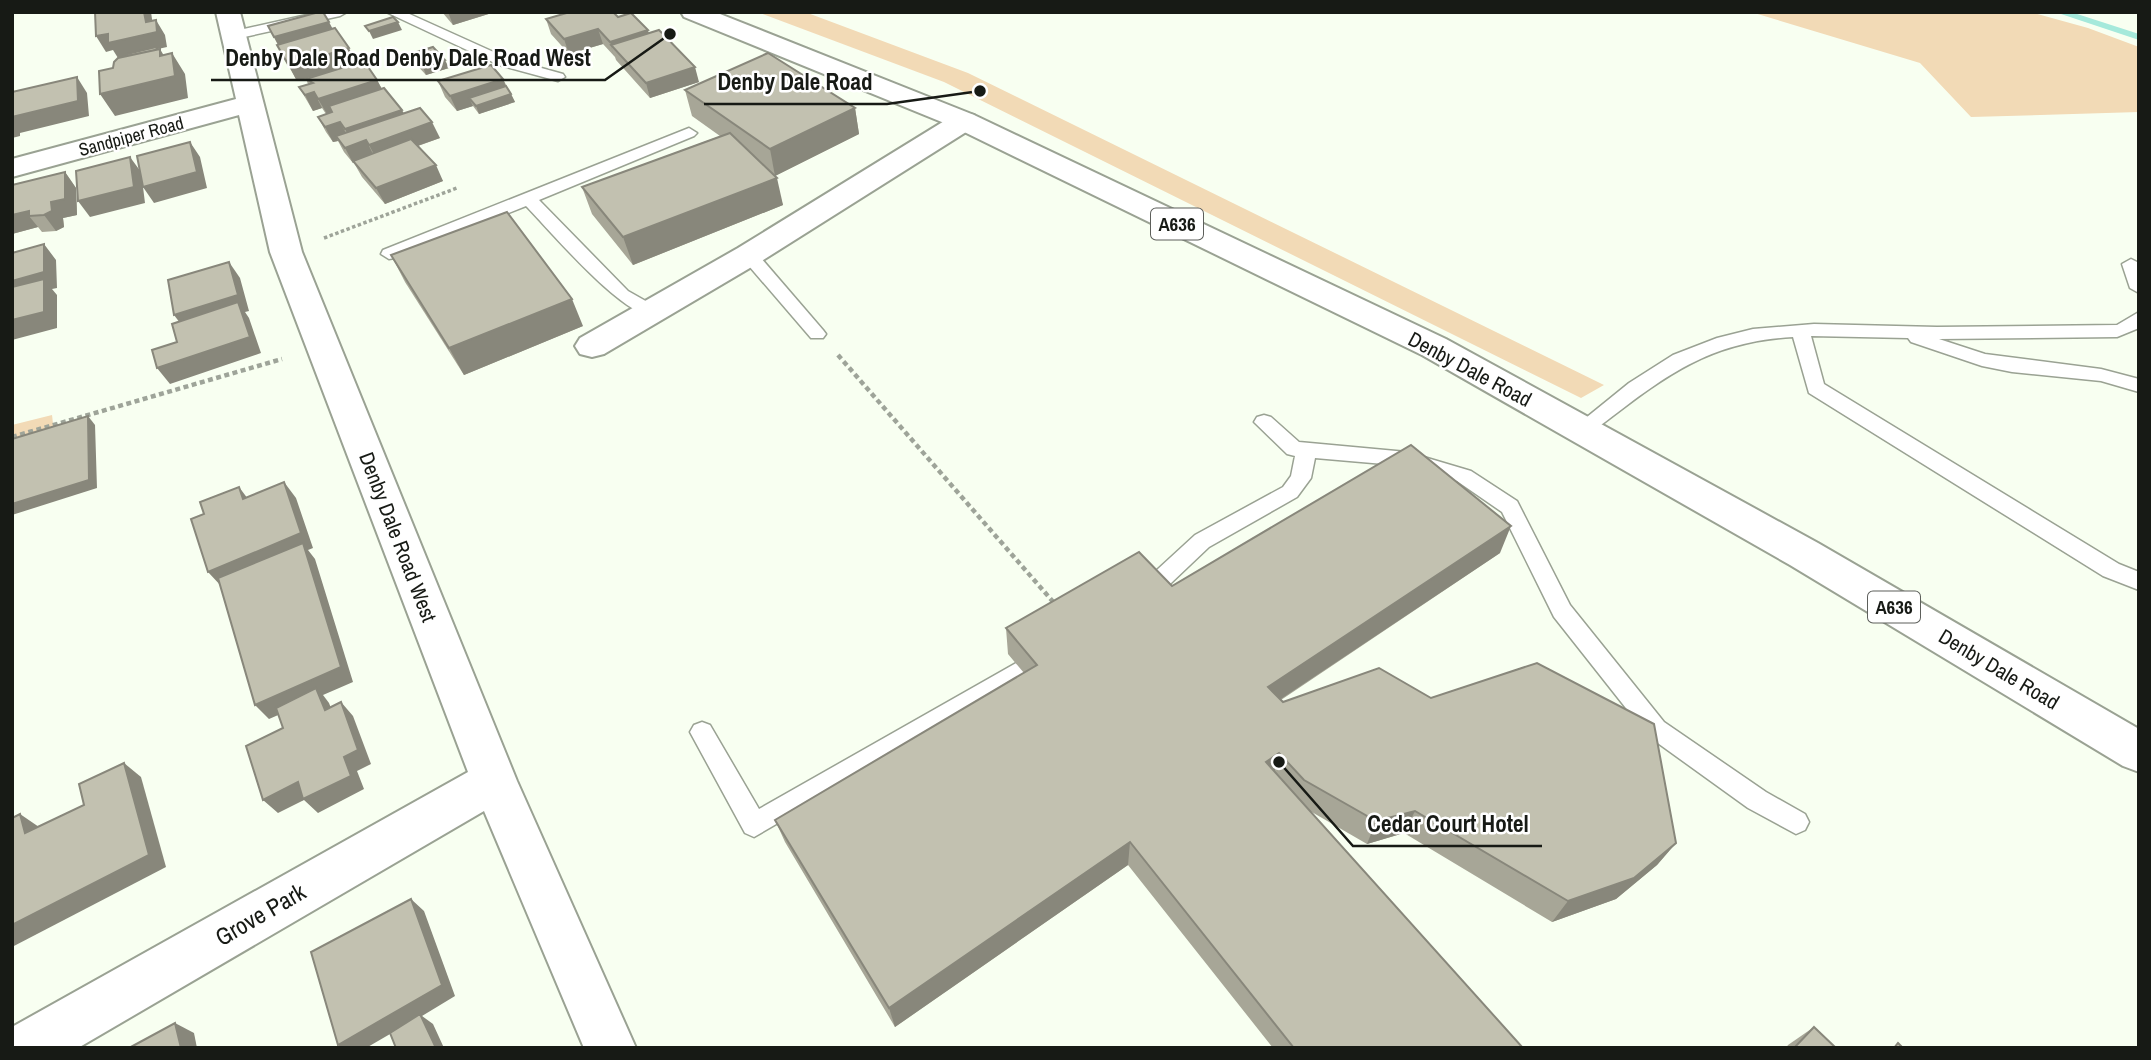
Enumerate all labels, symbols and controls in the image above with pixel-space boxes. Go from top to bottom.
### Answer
callout: Denby Dale Road Denby Dale Road West [211,36,605,80]
text: Denby Dale Road Denby Dale Road West [225,42,591,73]
callout: Denby Dale Road [704,60,887,104]
text: Denby Dale Road [717,66,873,97]
street label: Sandpiper Road [76,110,186,162]
road number: A636 [1151,208,1203,240]
street label: Denby Dale Road [1403,324,1537,414]
street label: Denby Dale Road West [352,448,444,626]
road number: A636 [1868,592,1920,622]
street label: Denby Dale Road [1933,622,2065,716]
callout: Cedar Court Hotel [1353,802,1542,846]
text: Cedar Court Hotel [1367,808,1529,839]
street label: Grove Park [209,875,311,953]

